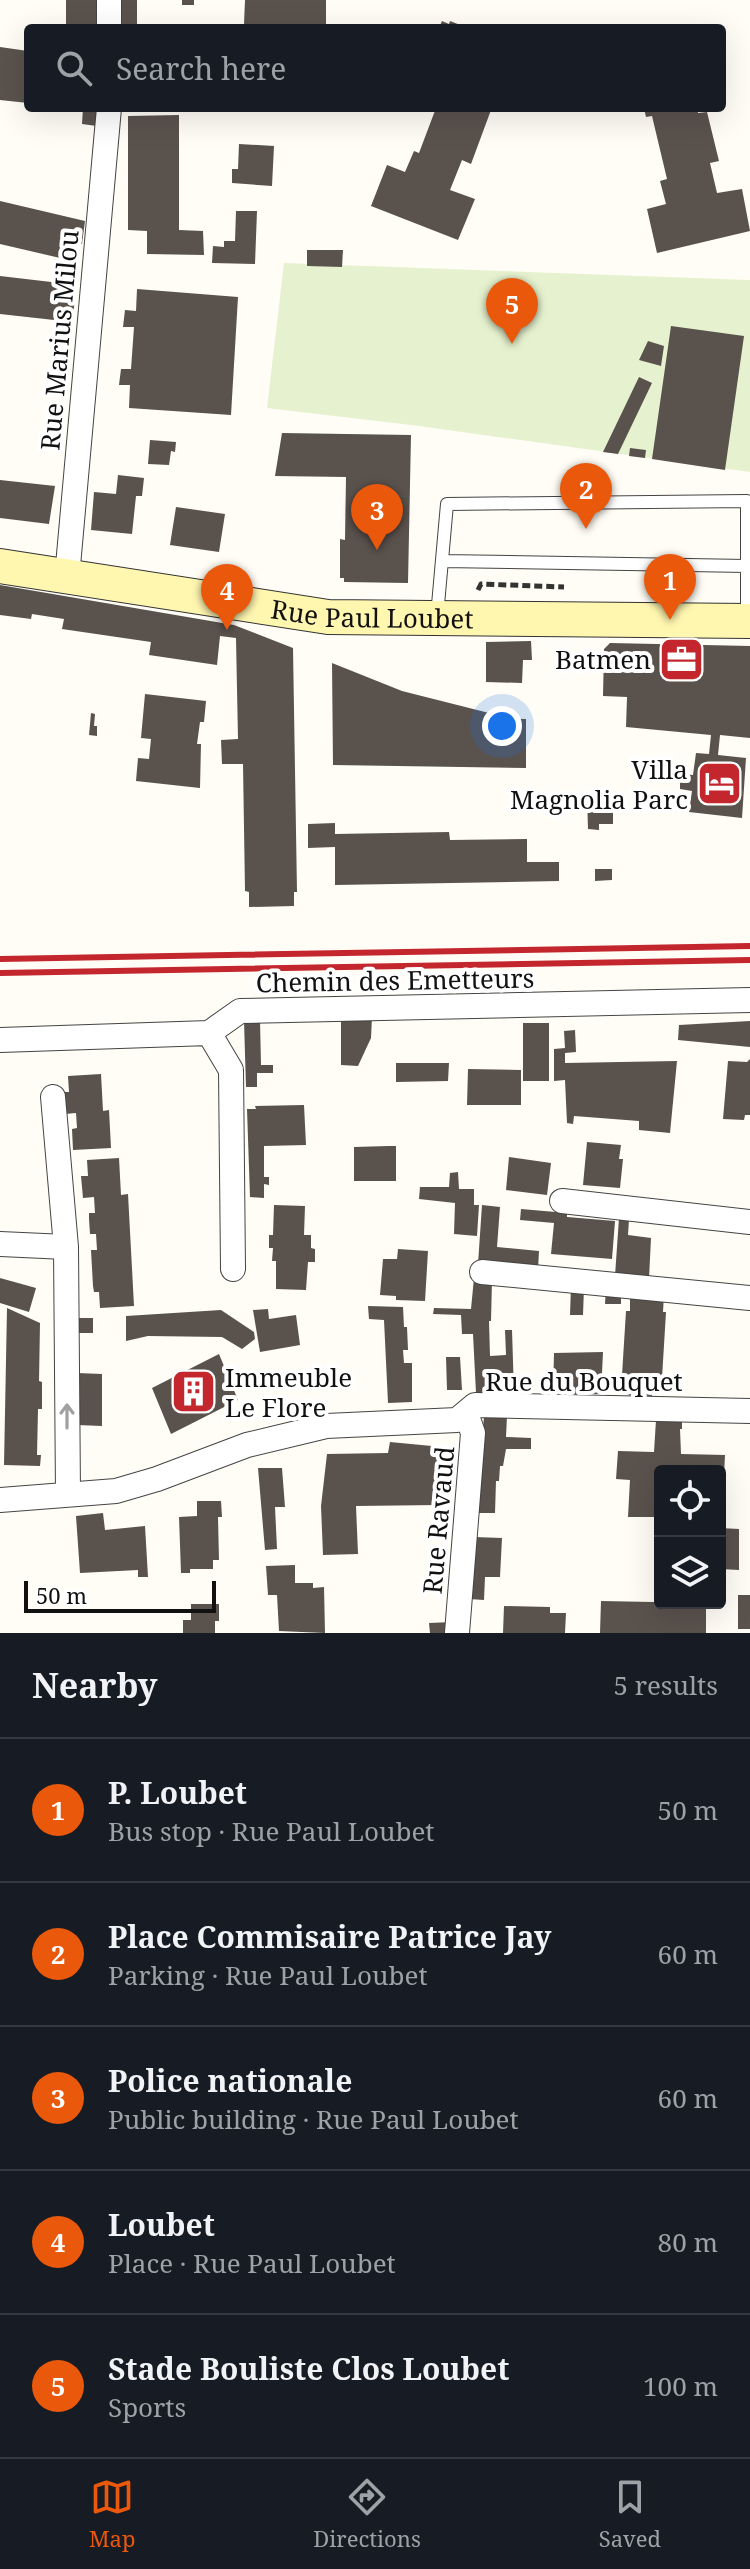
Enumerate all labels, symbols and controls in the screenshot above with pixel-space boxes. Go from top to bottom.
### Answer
search box [24,24,726,112]
icon: search [52,46,96,90]
text: Search here [116,48,286,89]
street label: Rue Marius Milou [31,228,87,452]
pin: 5 [486,278,538,344]
pin: 2 [560,463,612,529]
pin: 3 [351,484,403,550]
pin: 1 [644,554,696,620]
pin: 4 [201,564,253,630]
street label: Rue Paul Loubet [269,590,474,636]
office icon: Batmen [658,635,706,683]
place label: Batmen [555,641,651,677]
your location [482,706,522,746]
place label: Villa Magnolia Parc [510,751,688,817]
hotel icon: Villa Magnolia Parc [695,760,743,808]
street label: Chemin des Emetteurs [255,960,535,1000]
place label: Immeuble Le Flore [225,1359,352,1425]
street label: Rue du Bouquet [485,1363,683,1399]
building icon: Immeuble Le Flore [170,1368,218,1416]
one-way arrow [59,1403,75,1430]
street label: Rue Ravaud [414,1445,462,1595]
map controls [654,1465,726,1609]
button: locate [654,1465,726,1537]
button: layers [654,1537,726,1609]
scale bar [24,1577,216,1613]
text: 50 m [36,1580,87,1610]
text: Nearby [32,1662,158,1708]
text: 5 results [613,1667,718,1703]
text: P. Loubet [108,1772,247,1813]
text: 1 [51,1792,65,1828]
text: 50 m [658,1792,718,1828]
text: Bus stop · Rue Paul Loubet [108,1813,435,1849]
text: Place Commisaire Patrice Jay [108,1916,551,1957]
text: 2 [51,1936,65,1972]
text: 60 m [658,1936,718,1972]
text: Parking · Rue Paul Loubet [108,1957,428,1993]
text: Police nationale [108,2060,352,2101]
text: 3 [51,2080,65,2116]
text: 60 m [658,2080,718,2116]
text: Public building · Rue Paul Loubet [108,2101,519,2137]
text: Loubet [108,2204,215,2245]
text: 4 [51,2224,65,2260]
text: 80 m [658,2224,718,2260]
text: Place · Rue Paul Loubet [108,2245,396,2281]
text: Stade Bouliste Clos Loubet [108,2348,509,2389]
text: 5 [51,2368,65,2404]
text: 100 m [643,2368,718,2404]
text: Sports [108,2389,186,2425]
tab: Map [89,2475,135,2553]
tab: Directions [313,2475,421,2553]
tab: Saved [599,2475,661,2553]

